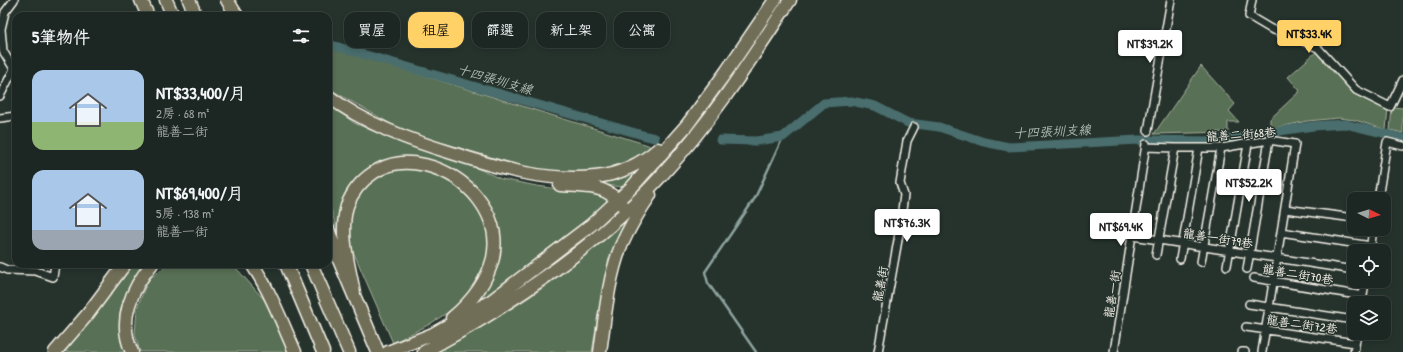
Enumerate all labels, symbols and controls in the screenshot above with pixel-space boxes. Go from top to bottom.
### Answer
chip: 買屋 [344,12,400,48]
chip: 租屋 [408,12,464,48]
chip: 篩選 [472,12,528,48]
chip: 新上架 [536,12,606,48]
chip: 公寓 [614,12,670,48]
pin: NT$33.4K [1268,20,1350,54]
text: NT$33.4K [1286,24,1332,42]
text: 5筆物件 [32,25,90,48]
icon: filters [290,25,312,47]
pin: NT$39.2K [1109,30,1191,64]
text: NT$39.2K [1127,34,1173,52]
water label: 十四張圳支線 [455,60,536,99]
text: NT$33,400/月 [156,81,246,104]
icon: home [64,86,112,134]
text: 2房 · 68 m² [156,104,209,122]
water label: 十四張圳支線 [1013,120,1092,142]
text: 龍善二街 [156,122,208,140]
street label: 龍善二街68巷 [1205,123,1277,145]
pin: NT$52.2K [1208,169,1290,203]
text: NT$52.2K [1226,173,1272,191]
text: NT$69,400/月 [156,181,244,204]
icon: home [64,186,112,234]
north arrow [1347,192,1391,236]
map controls [1347,192,1391,340]
text: 5房 · 138 m² [156,204,214,222]
pin: NT$76.3K [866,209,948,243]
text: NT$76.3K [884,213,930,231]
pin: NT$69.4K [1080,213,1162,247]
text: NT$69.4K [1099,217,1143,235]
text: 龍善一街 [156,222,208,240]
street label: 龍善一街79巷 [1182,224,1254,252]
button: locate [1347,244,1391,288]
street label: 龍善二街70巷 [1261,260,1335,288]
street label: 龍善街 [869,265,891,303]
street label: 龍善一街 [1100,269,1124,319]
button: layers [1347,296,1391,340]
street label: 龍善二街72巷 [1265,311,1339,337]

